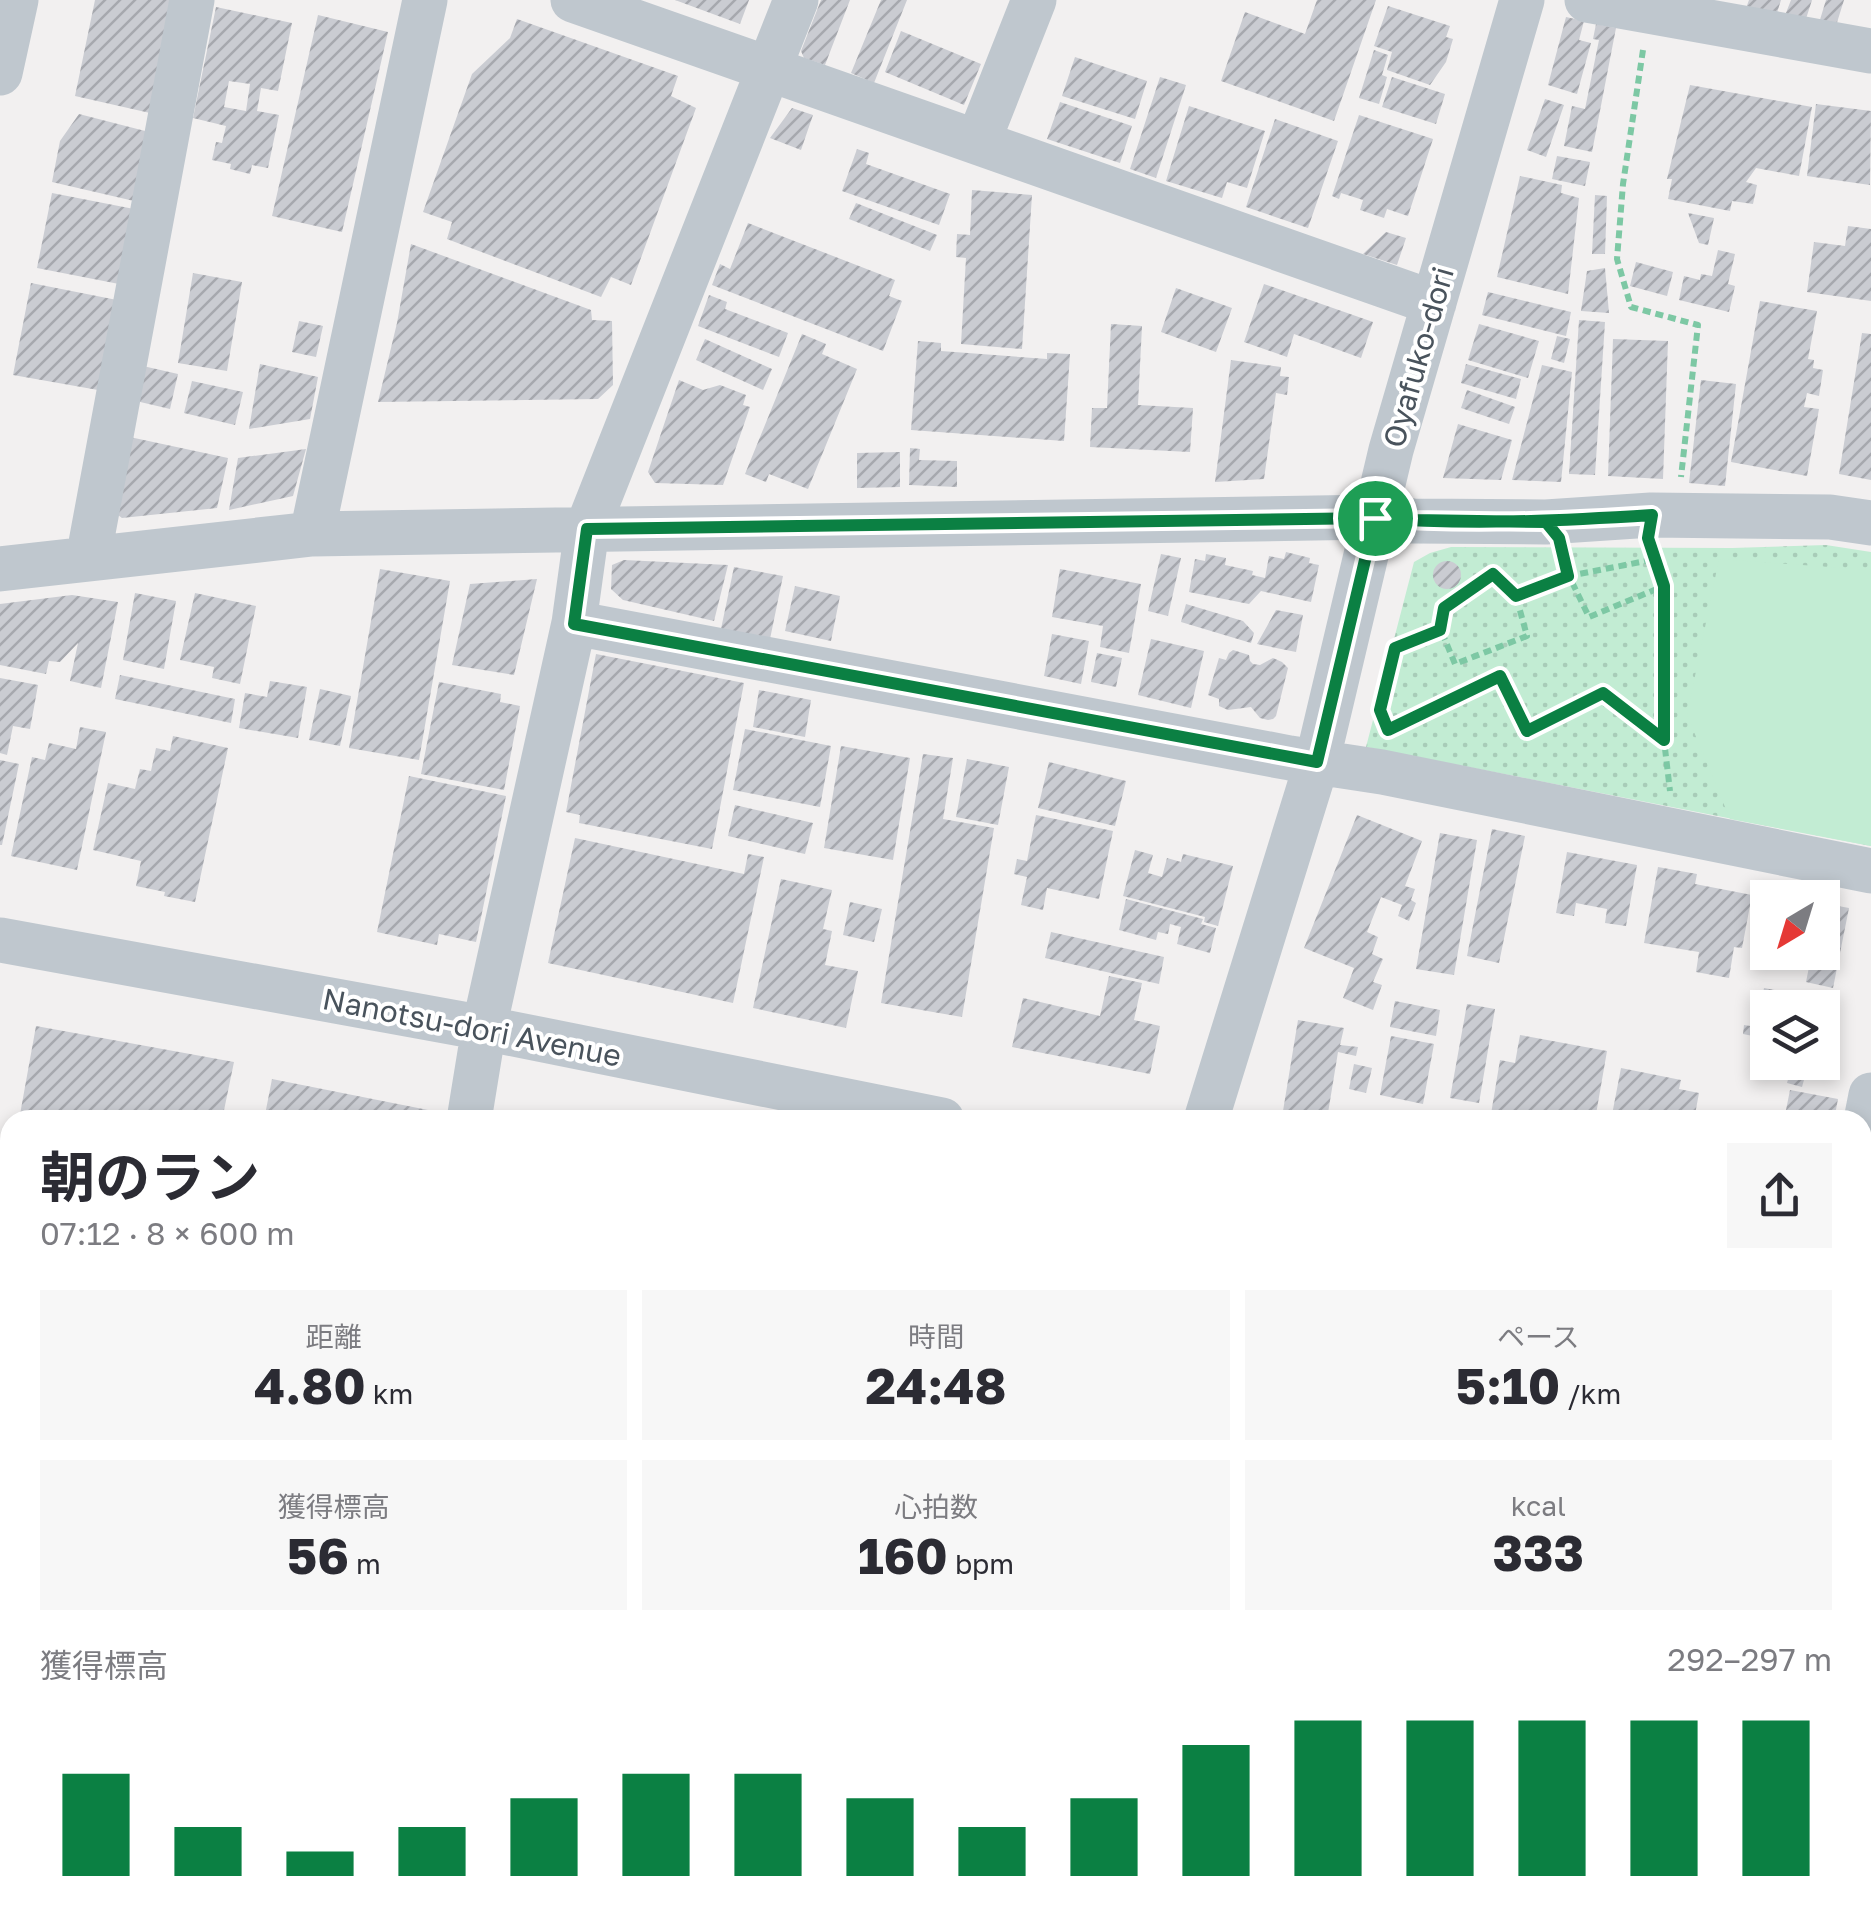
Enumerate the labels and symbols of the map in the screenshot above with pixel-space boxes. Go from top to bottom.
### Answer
street label: Oyafuko-dori [1375,263,1461,451]
pin [1333,476,1418,561]
north arrow [1750,880,1840,970]
street label: Nanotsu-dori Avenue [320,980,624,1074]

